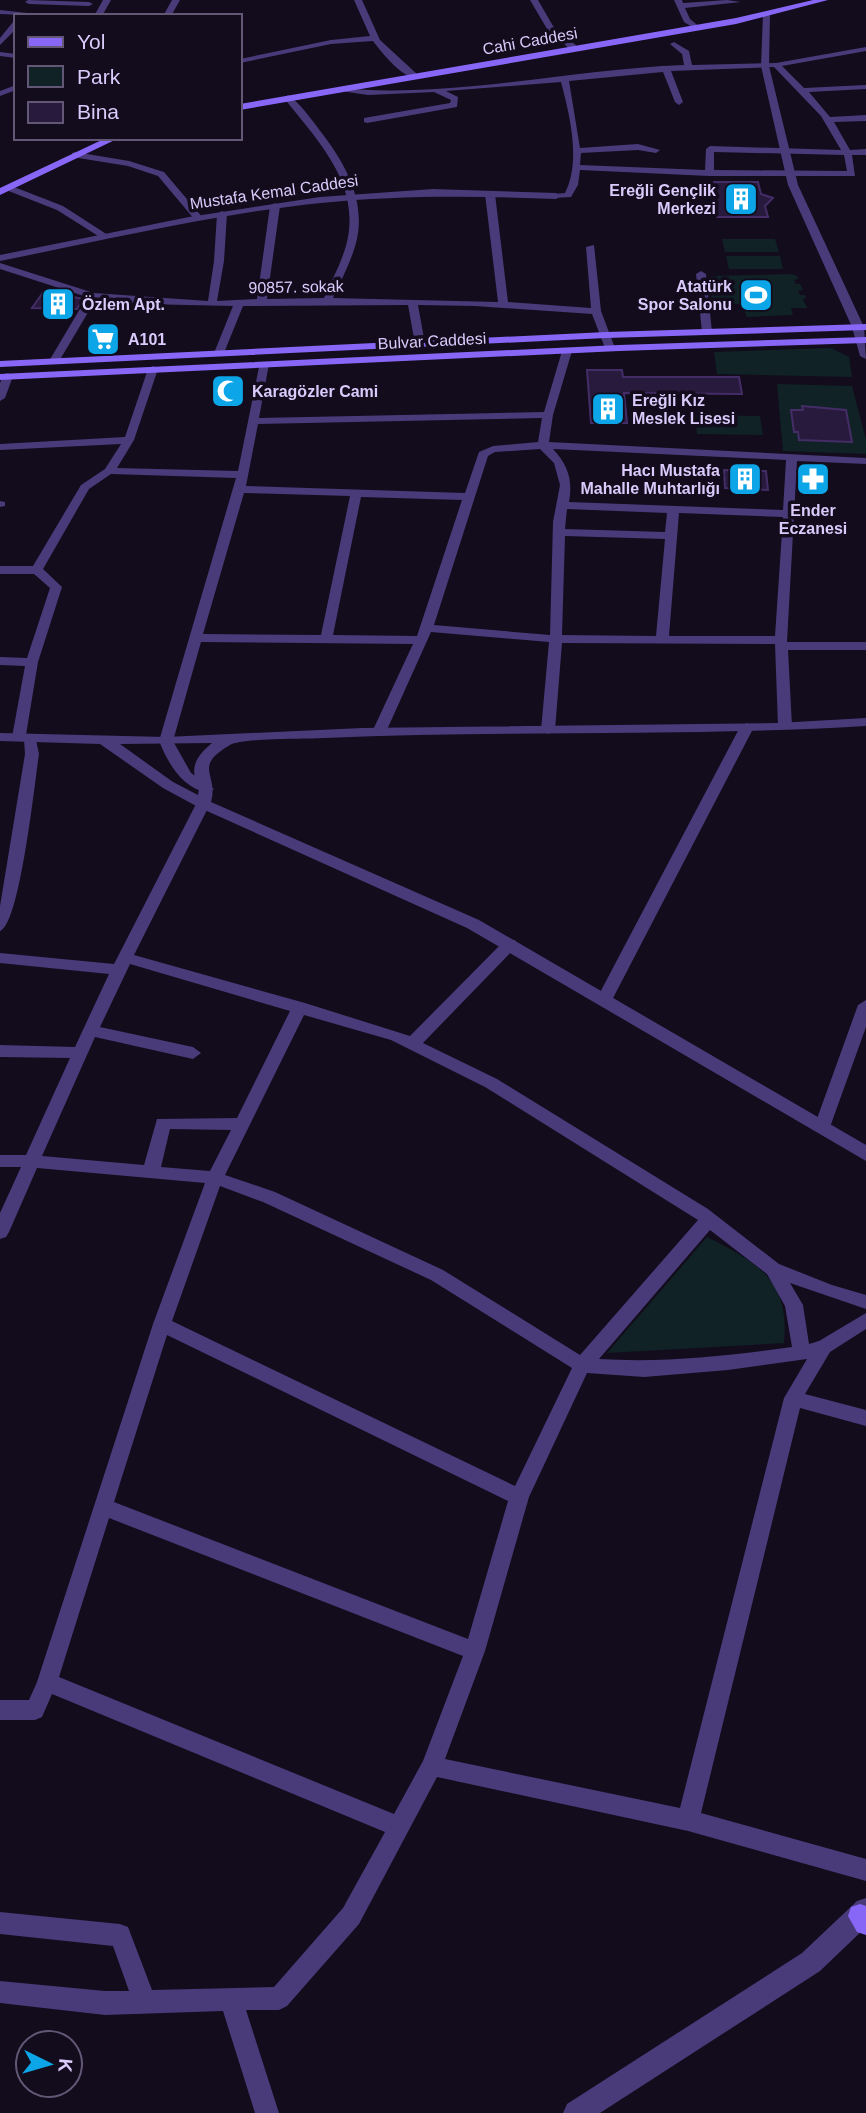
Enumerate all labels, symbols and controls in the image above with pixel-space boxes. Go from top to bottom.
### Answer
legend [14,14,242,140]
street label: Cahi Caddesi [481,24,579,58]
text: Yol [77,30,105,53]
text: Park [77,65,121,88]
text: Bina [77,100,119,123]
street label: Mustafa Kemal Caddesi [189,172,359,212]
building icon: Ereğli Gençlik Merkezi [722,180,760,218]
place label: Ereğli Gençlik Merkezi [609,182,716,217]
sports icon: Atatürk Spor Salonu [737,276,775,314]
street label: 90857. sokak [248,278,345,296]
place label: Atatürk Spor Salonu [638,278,732,313]
building icon: Özlem Apt. [39,285,77,323]
place label: Özlem Apt. [82,295,165,313]
supermarket icon: A101 [84,320,122,358]
street label: Bulvar Caddesi [377,330,487,352]
place label: A101 [128,331,166,348]
mosque icon: Karagözler Cami [209,372,247,410]
place label: Karagözler Cami [252,383,378,400]
building icon: Ereğli Kız Meslek Lisesi [589,390,627,428]
place label: Ereğli Kız Meslek Lisesi [632,392,735,427]
building icon: Hacı Mustafa Mahalle Muhtarlığı [726,460,764,498]
pharmacy icon: Ender Eczanesi [794,460,832,498]
place label: Hacı Mustafa Mahalle Muhtarlığı [580,462,720,497]
place label: Ender Eczanesi [779,502,847,537]
north arrow [14,2029,84,2099]
text: K [54,2058,76,2073]

